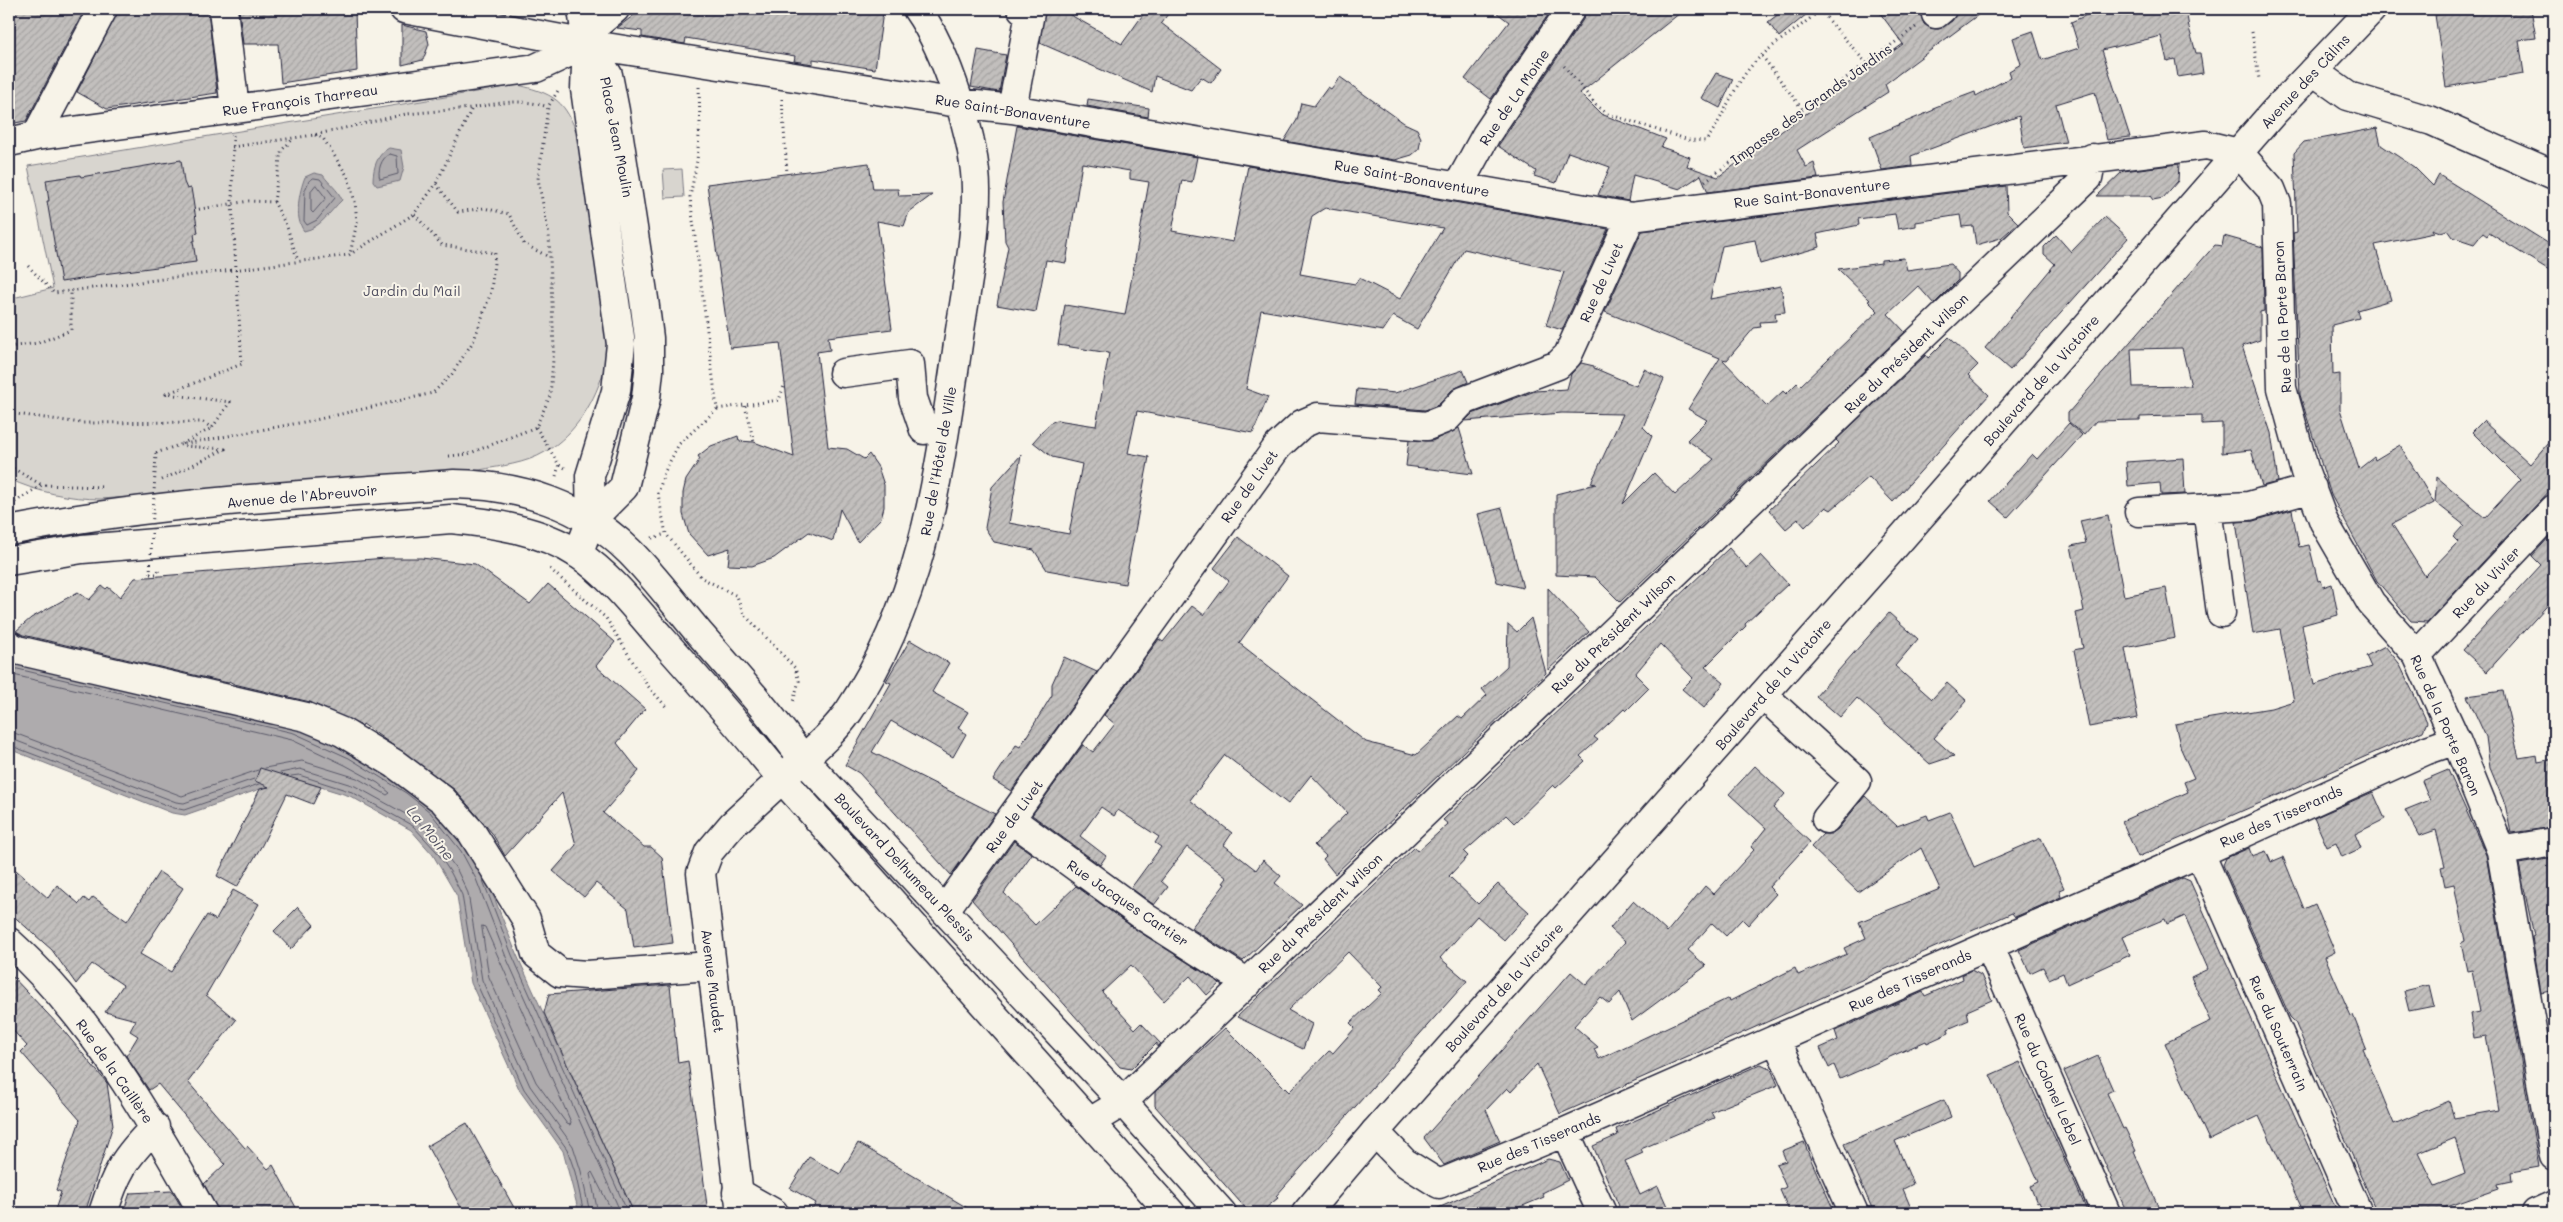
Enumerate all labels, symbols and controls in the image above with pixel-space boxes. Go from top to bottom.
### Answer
street label: Avenue des Câlins [2256,30,2354,132]
street label: Impasse des Grands Jardins [1726,39,1896,169]
street label: Rue de La Moine [1475,45,1553,149]
street label: Place Jean Moulin [596,75,638,199]
street label: Rue François Tharreau [221,80,379,120]
street label: Rue Saint-Bonaventure [934,89,1092,133]
street label: Rue Saint-Bonaventure [1333,155,1491,201]
street label: Rue Saint-Bonaventure [1733,174,1891,212]
street label: Rue de Livet [1575,239,1627,325]
street label: Rue de la Porte Baron [2269,240,2295,394]
park label: Jardin du Mail [363,281,461,300]
street label: Rue du Président Wilson [1840,289,1972,417]
street label: Boulevard de la Victoire [1979,310,2103,450]
street label: Rue de l’Hôtel de Ville [916,385,960,537]
street label: Rue de Livet [1216,446,1282,526]
street label: Avenue de l’Abreuvoir [226,480,378,512]
street label: Rue du Vivier [2448,542,2524,622]
street label: Rue du Président Wilson [1547,569,1679,697]
street label: Boulevard de la Victoire [1711,614,1835,754]
street label: Rue de la Porte Baron [2406,652,2486,798]
street label: Rue de Livet [981,776,1047,856]
street label: Rue des Tisserands [2217,780,2345,852]
street label: Boulevard Delhumeau Plessis [831,789,979,945]
water label: La Moine [403,801,459,865]
street label: Rue du Président Wilson [1254,849,1386,977]
street label: Rue Jacques Cartier [1063,855,1193,951]
street label: Boulevard de la Victoire [1441,918,1567,1056]
street label: Avenue Maudet [697,928,729,1034]
street label: Rue des Tisserands [1846,944,1974,1016]
street label: Rue du Souterrain [2245,972,2313,1094]
street label: Rue du Colonel Lebel [2010,1010,2086,1148]
street label: Rue de la Caillère [72,1015,158,1127]
street label: Rue des Tisserands [1474,1107,1604,1177]

